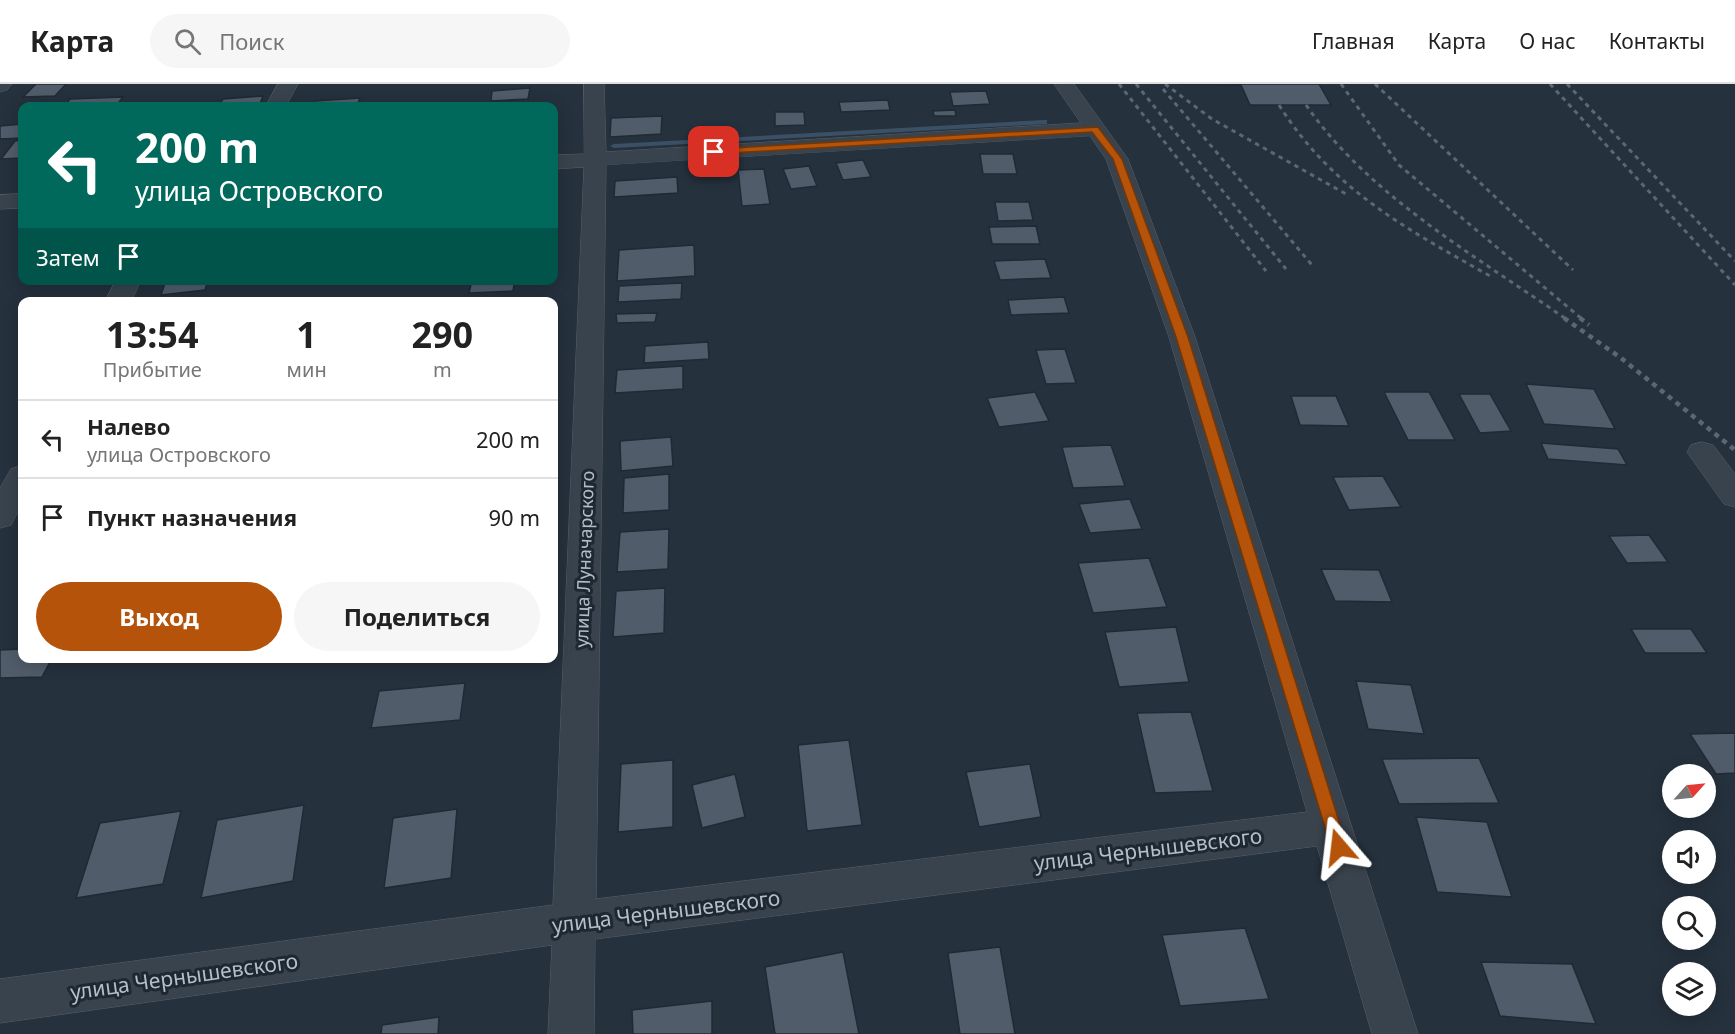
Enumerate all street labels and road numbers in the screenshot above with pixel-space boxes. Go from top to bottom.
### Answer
street label: улица Луначарского [569,470,599,648]
street label: улица Чернышевского [1032,821,1264,877]
street label: улица Чернышевского [550,883,782,939]
street label: улица Чернышевского [68,946,300,1006]

